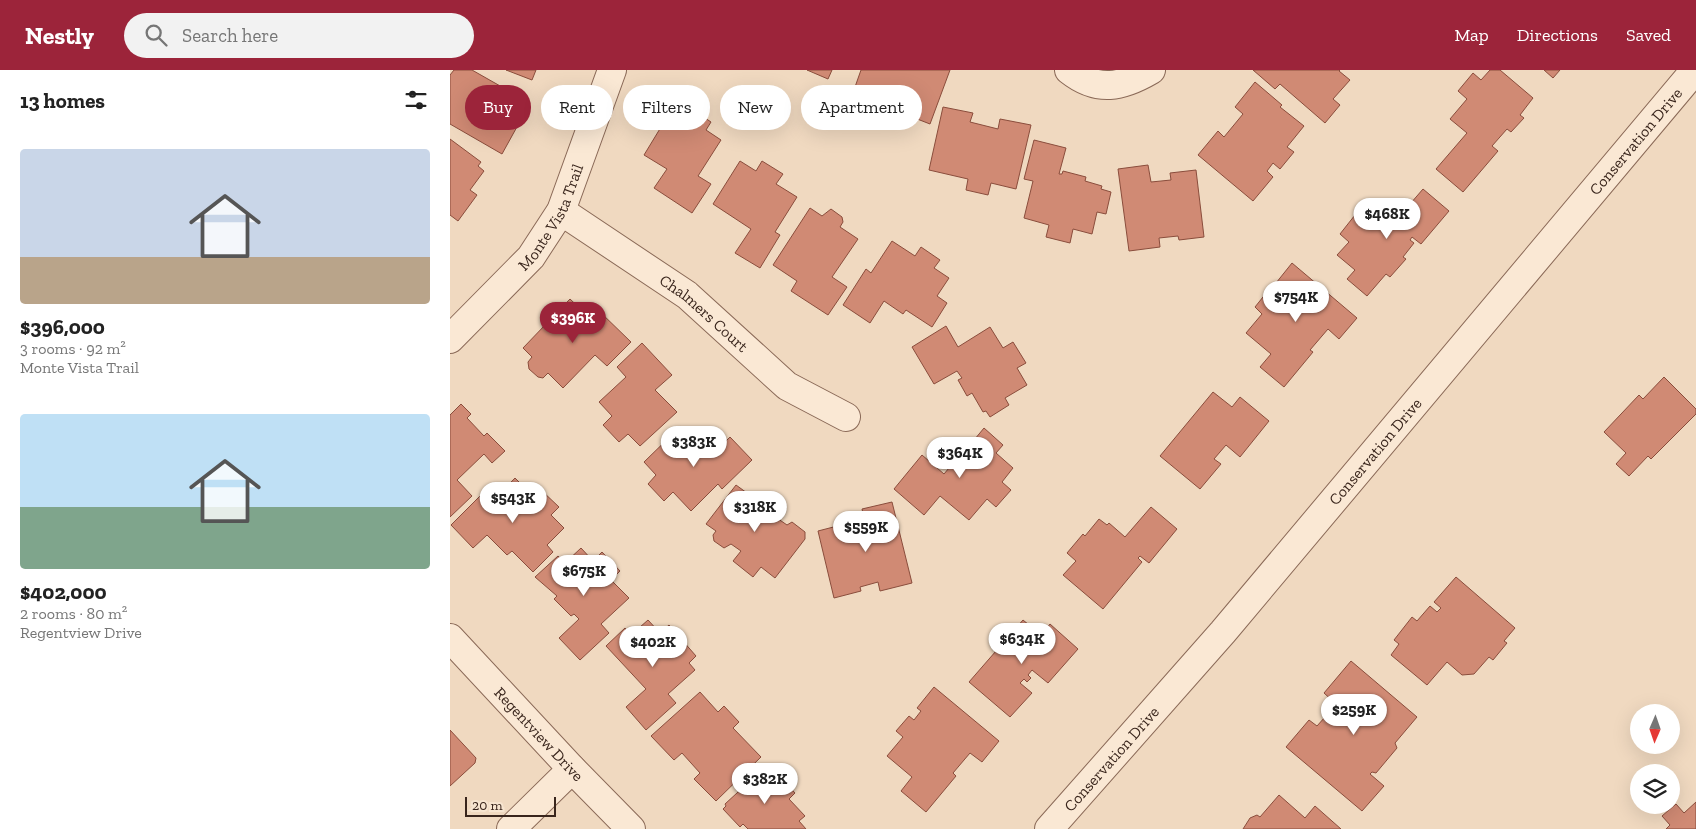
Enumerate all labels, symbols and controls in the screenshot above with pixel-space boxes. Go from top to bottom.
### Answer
search box [124,13,474,58]
text: Nestly [25,21,94,50]
icon: search [142,21,170,49]
text: Search here [182,24,278,47]
text: Map [1454,24,1489,46]
text: Directions [1517,24,1598,46]
text: Saved [1626,24,1671,46]
street label: Conservation Drive [1585,84,1686,198]
chip: Buy [465,85,531,130]
chip: Rent [541,85,613,130]
chip: Filters [623,85,710,130]
chip: New [720,85,791,130]
chip: Apartment [801,85,922,130]
icon: filters [402,86,430,114]
text: 13 homes [20,88,105,113]
street label: Monte Vista Trail [514,161,587,274]
icon: home [180,181,270,271]
pin: $468K [1352,198,1422,240]
text: $468K [1365,204,1409,223]
street label: Chalmers Court [656,270,752,356]
pin: $754K [1261,280,1331,323]
text: $754K [1274,287,1318,306]
pin: $396K [538,302,608,344]
text: $396K [551,308,595,327]
text: $396,000 [20,314,105,339]
text: 3 rooms · 92 m² [20,339,126,358]
text: Monte Vista Trail [20,358,139,377]
street label: Conservation Drive [1324,394,1425,509]
pin: $383K [659,426,729,468]
text: $383K [672,432,716,451]
pin: $364K [925,436,995,479]
text: $364K [938,443,982,462]
icon: home [180,446,270,536]
pin: $543K [478,482,548,524]
text: $543K [491,488,535,507]
pin: $318K [720,490,790,533]
text: $318K [734,497,776,516]
pin: $559K [831,510,901,553]
text: $559K [844,517,888,536]
pin: $675K [549,554,619,597]
text: $675K [562,561,606,580]
text: $402,000 [20,579,107,604]
text: 2 rooms · 80 m² [20,604,127,623]
pin: $634K [987,622,1057,665]
text: Regentview Drive [20,623,142,642]
pin: $402K [618,626,688,668]
text: $634K [1000,629,1044,648]
text: $402K [630,632,676,651]
street label: Regentview Drive [491,683,588,785]
pin: $259K [1319,694,1389,736]
text: $259K [1332,700,1376,719]
street label: Conservation Drive [1060,702,1163,815]
north arrow [1630,704,1680,754]
map controls [1630,704,1680,814]
pin: $382K [730,762,800,805]
button: layers [1630,764,1680,814]
text: $382K [743,769,787,788]
scale bar [465,794,556,817]
text: 20 m [472,797,503,814]

